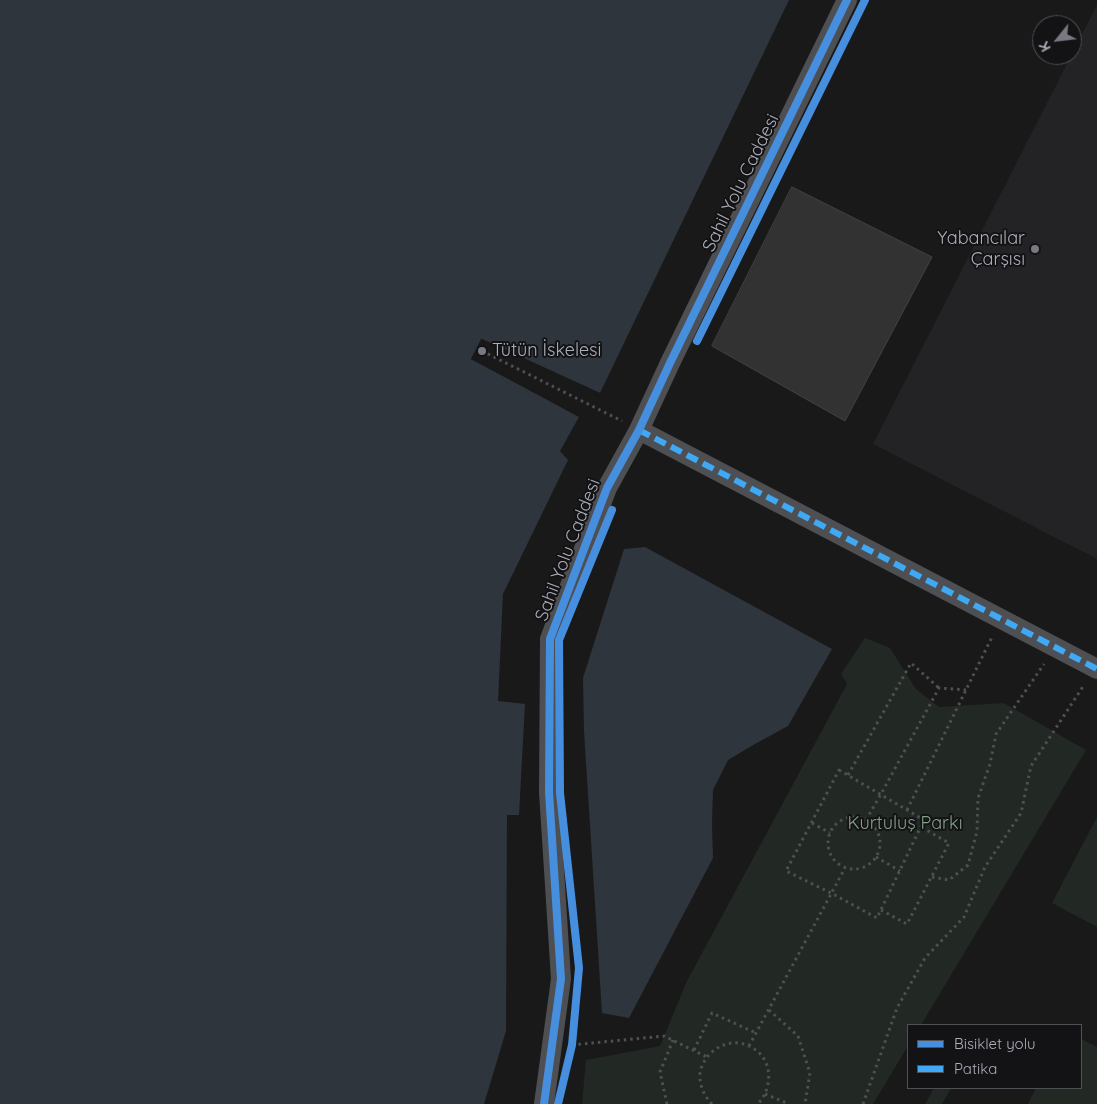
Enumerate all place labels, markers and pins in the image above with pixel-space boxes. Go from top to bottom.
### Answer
place label: Yabancılar Çarşısı [937,228,1025,270]
marker: Yabancılar Çarşısı [1029,243,1041,255]
place label: Tütün İskelesi [492,340,601,362]
marker: Tütün İskelesi [476,345,488,357]

